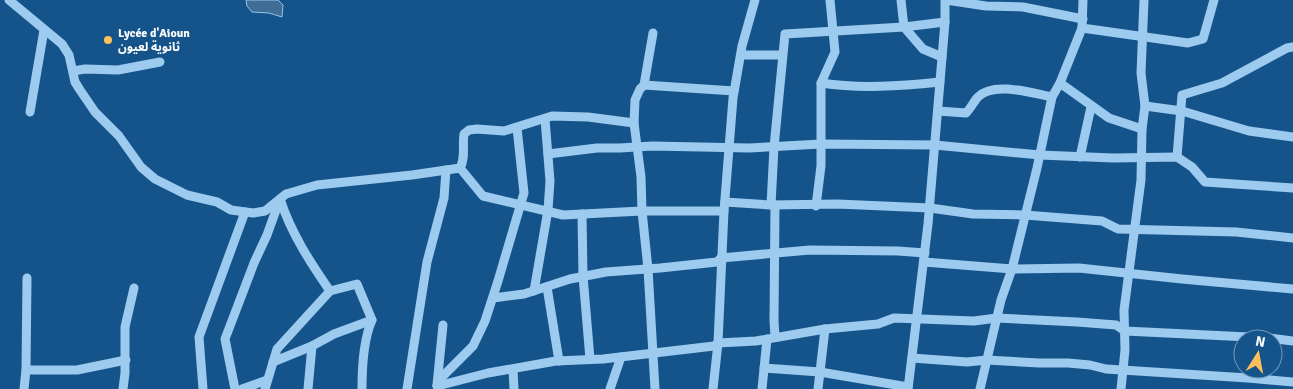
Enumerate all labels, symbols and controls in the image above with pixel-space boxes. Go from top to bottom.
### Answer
place label: Lycée d'Aioun ثانوية لعيون [118,26,190,55]
marker: Lycée d'Aioun ثانوية لعيون [102,34,114,46]
north arrow [1233,329,1283,379]
text: N [1254,332,1267,351]

